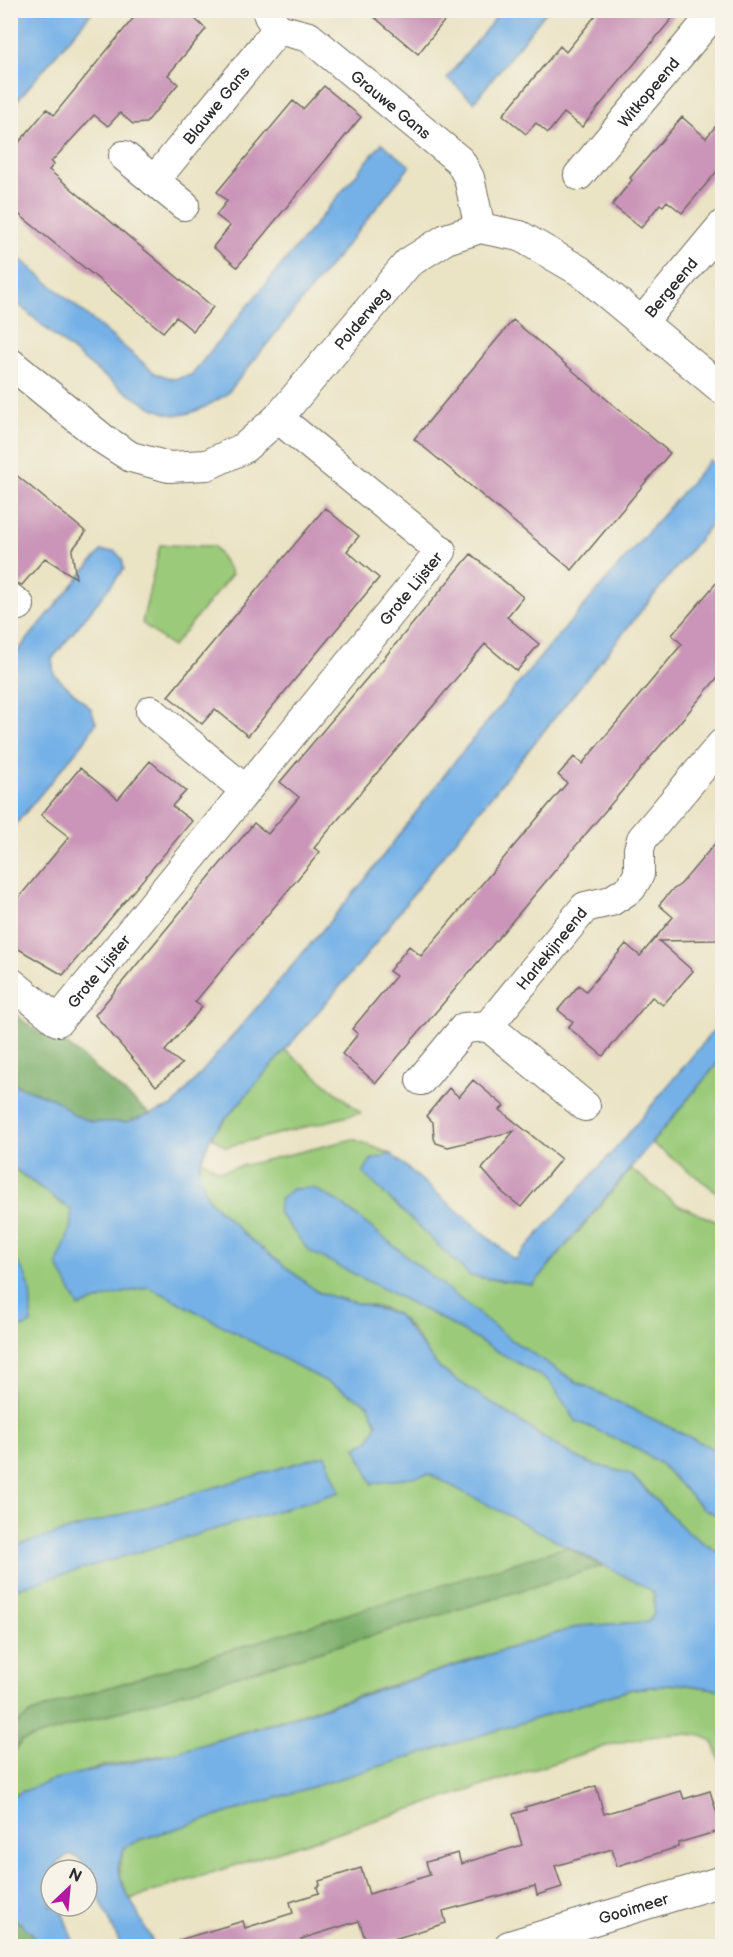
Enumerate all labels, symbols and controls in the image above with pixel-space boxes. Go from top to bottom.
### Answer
street label: Witkopeend [615,54,684,132]
street label: Blauwe Gans [180,63,255,149]
street label: Grauwe Gans [346,67,434,144]
street label: Bergeend [641,254,702,322]
street label: Polderweg [331,284,394,354]
street label: Grote Lijster [376,549,447,630]
street label: Harlekijneend [513,904,592,994]
street label: Grote Lijster [64,932,135,1013]
north arrow [39,1858,99,1918]
text: N [65,1865,84,1887]
street label: Gooimeer [597,1890,671,1929]

